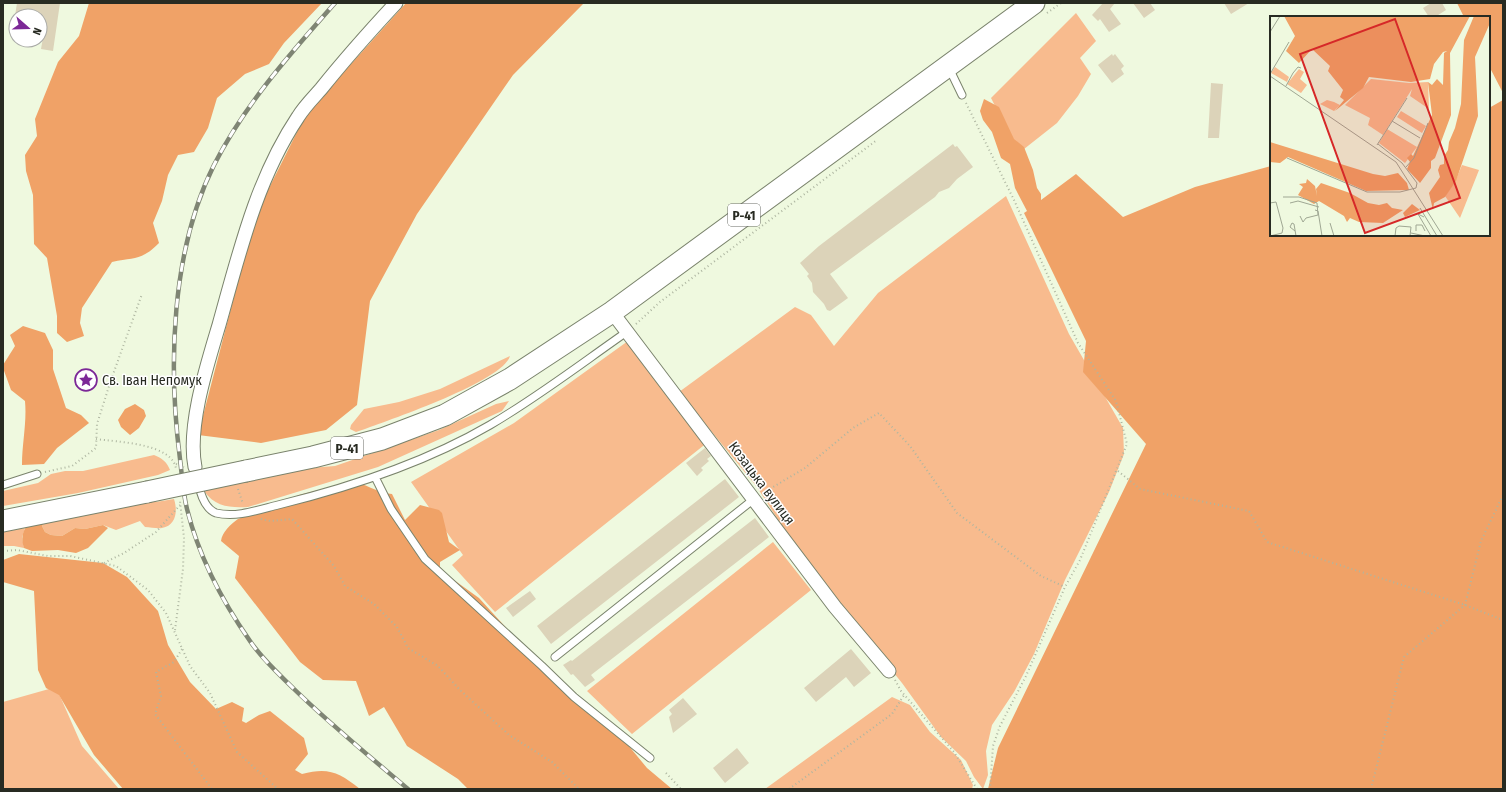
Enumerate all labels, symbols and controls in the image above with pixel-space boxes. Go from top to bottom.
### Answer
north arrow [8,8,48,48]
inset map [1270,16,1490,236]
text: N [30,26,44,37]
road number: Р-41 [728,204,760,226]
place icon: Св. Іван Непомук [73,367,99,393]
place label: Св. Іван Непомук [102,372,202,389]
road number: Р-41 [331,437,363,459]
street label: Козацька вулиця [725,438,798,528]

